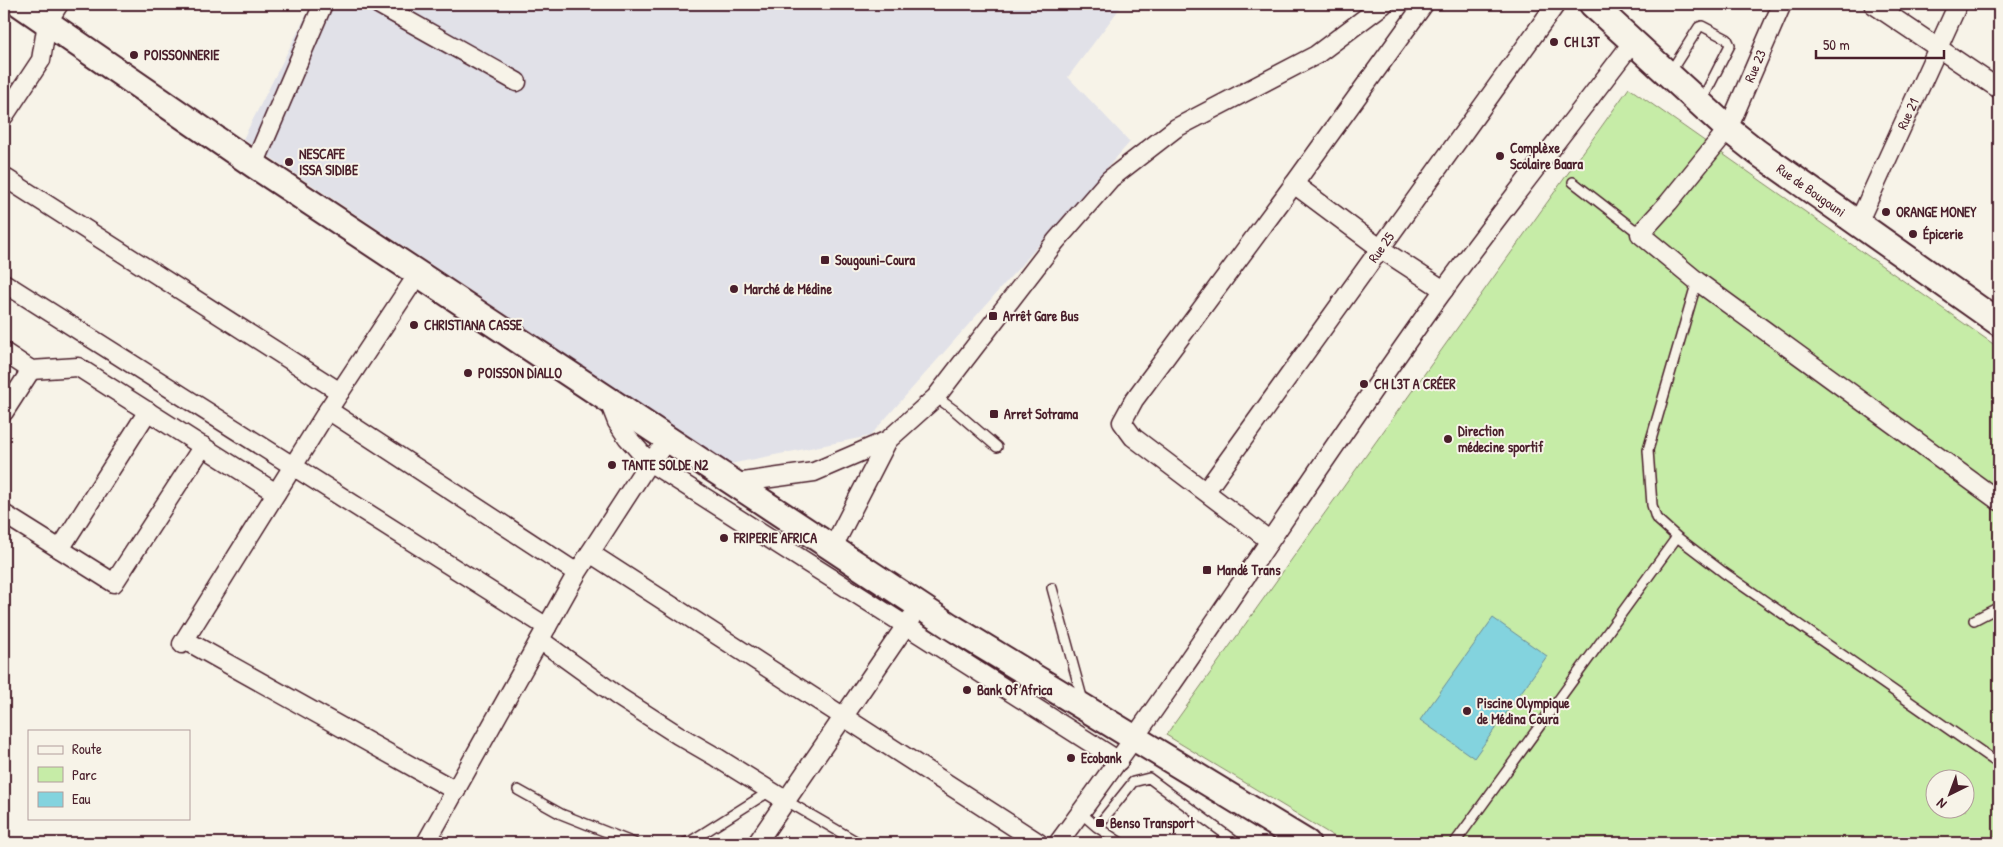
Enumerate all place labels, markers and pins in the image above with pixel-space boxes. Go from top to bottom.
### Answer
place label: CH L3T [1564,32,1600,51]
marker: CH L3T [1548,36,1560,48]
place label: POISSONNERIE [144,45,220,64]
marker: POISSONNERIE [128,49,140,61]
place label: Complèxe Scolaire Baara [1510,138,1583,173]
place label: NESCAFE ISSA SIDIBE [299,144,359,179]
marker: Complèxe Scolaire Baara [1494,150,1506,162]
marker: NESCAFE ISSA SIDIBE [283,156,295,168]
place label: ORANGE MONEY [1896,202,1977,221]
marker: ORANGE MONEY [1880,206,1892,218]
place label: Épicerie [1923,224,1964,245]
marker: Épicerie [1907,228,1919,240]
place label: Sougouni-Coura [835,250,916,271]
marker: Sougouni-Coura [819,254,831,266]
place label: Marché de Médine [744,279,832,298]
marker: Marché de Médine [728,283,740,295]
place label: Arrêt Gare Bus [1003,306,1079,325]
marker: Arrêt Gare Bus [987,310,999,322]
place label: CHRISTIANA CASSE [424,315,523,334]
marker: CHRISTIANA CASSE [408,319,420,331]
place label: POISSON DIALLO [478,363,562,382]
marker: POISSON DIALLO [462,367,474,379]
place label: CH L3T A CRÉER [1374,374,1456,393]
marker: CH L3T A CRÉER [1358,378,1370,390]
place label: Arret Sotrama [1004,404,1079,423]
marker: Arret Sotrama [988,408,1000,420]
place label: Direction médecine sportif [1458,421,1544,458]
marker: Direction médecine sportif [1442,433,1454,445]
place label: TANTE SOLDE N2 [621,455,709,474]
marker: TANTE SOLDE N2 [606,459,618,471]
place label: FRIPERIE AFRICA [733,528,817,547]
marker: FRIPERIE AFRICA [718,532,730,544]
place label: Mandé Trans [1217,560,1281,579]
marker: Mandé Trans [1201,564,1213,576]
place label: Bank Of Africa [977,680,1053,699]
marker: Bank Of Africa [961,684,973,696]
place label: Piscine Olympique de Médina Coura [1477,693,1570,728]
marker: Piscine Olympique de Médina Coura [1461,705,1473,717]
place label: Ecobank [1081,748,1122,767]
marker: Ecobank [1065,752,1077,764]
place label: Benso Transport [1110,813,1195,834]
marker: Benso Transport [1094,817,1106,829]

